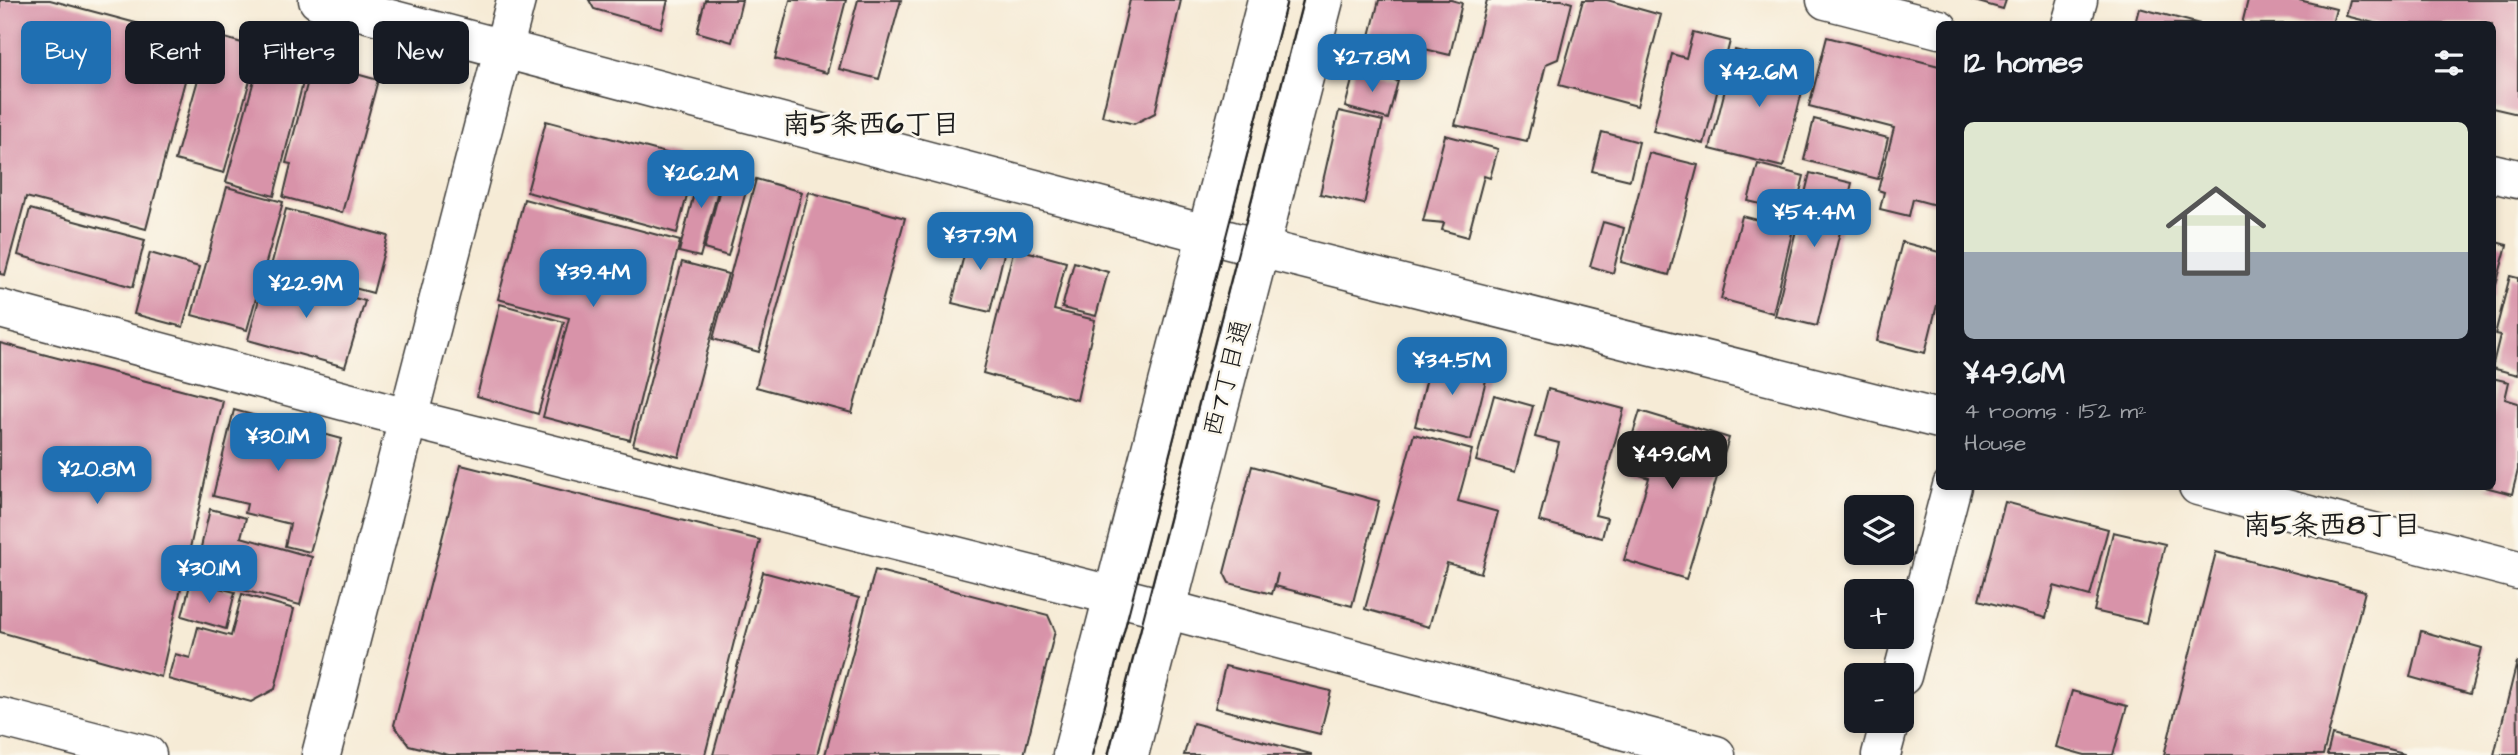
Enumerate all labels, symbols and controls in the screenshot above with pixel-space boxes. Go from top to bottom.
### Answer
chip: Buy [21,21,111,84]
chip: Rent [125,21,225,84]
chip: Filters [239,21,359,84]
chip: New [373,21,469,84]
pin: ¥27.8M [1315,34,1429,94]
text: ¥27.8M [1334,41,1410,73]
text: 12 homes [1964,42,2083,84]
icon: filters [2430,44,2468,82]
pin: ¥42.6M [1702,50,1816,109]
text: ¥42.6M [1720,56,1798,88]
district label: 南5条西6丁目 [782,105,960,144]
pin: ¥26.2M [644,150,758,210]
text: ¥26.2M [663,157,739,189]
icon: home [2153,168,2279,294]
pin: ¥54.4M [1757,190,1871,249]
text: ¥54.4M [1773,196,1855,228]
pin: ¥37.9M [923,212,1037,272]
text: ¥37.9M [943,219,1017,251]
pin: ¥39.4M [536,250,650,309]
text: ¥39.4M [556,256,631,288]
pin: ¥22.9M [249,260,363,320]
text: ¥22.9M [269,267,343,299]
street label: 西7丁目通 [1194,315,1260,441]
pin: ¥34.5M [1395,338,1509,397]
text: ¥34.5M [1413,344,1491,376]
text: ¥49.6M [1964,353,2065,395]
text: 4 rooms · 152 m² [1964,395,2147,427]
pin: ¥30.1M [221,414,335,473]
text: ¥30.1M [246,420,310,452]
text: House [1964,427,2027,459]
pin: ¥49.6M [1615,432,1729,491]
text: ¥49.6M [1633,438,1711,470]
pin: ¥20.8M [40,447,154,506]
text: ¥20.8M [58,453,136,485]
map controls [1844,495,1914,733]
button: layers [1844,495,1914,565]
district label: 南5条西8丁目 [2243,506,2421,545]
pin: ¥30.1M [152,546,266,605]
text: ¥30.1M [177,552,241,584]
button: + [1844,579,1914,649]
button: − [1844,663,1914,733]

